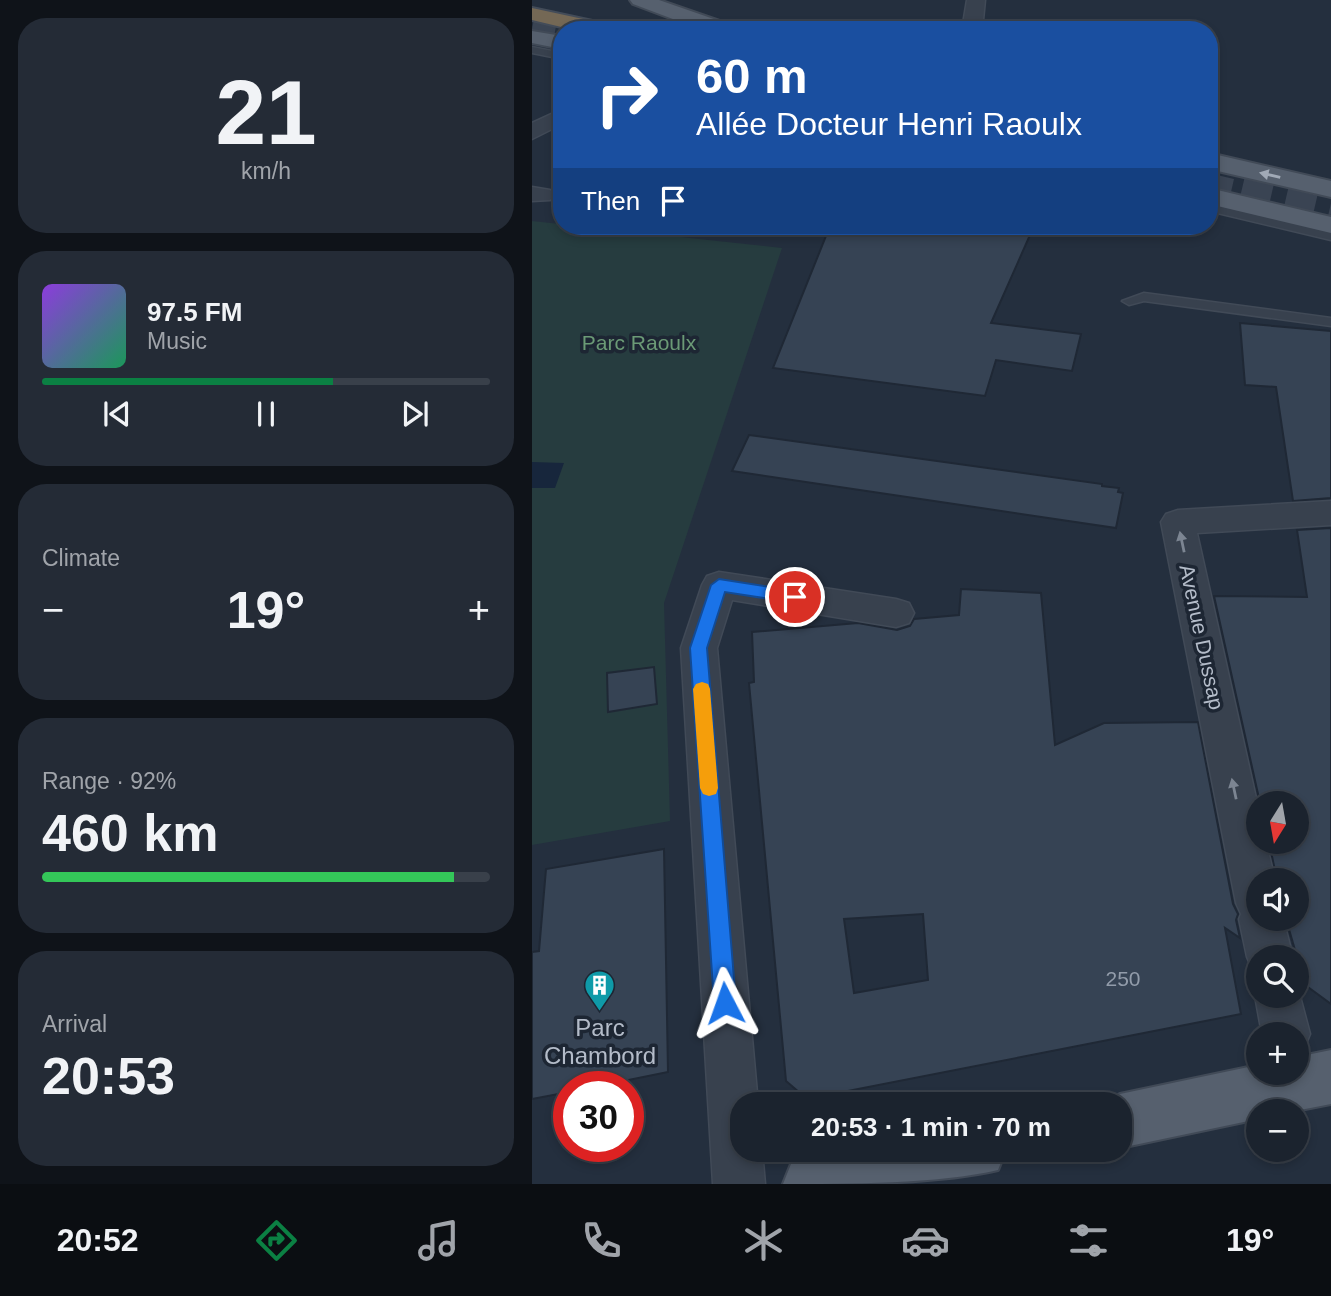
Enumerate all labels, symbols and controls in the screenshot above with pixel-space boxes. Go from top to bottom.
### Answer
icon: right [581,49,672,140]
text: 60 m [696,49,808,103]
text: 21 [215,62,317,163]
text: Allée Docteur Henri Raoulx [696,106,1082,142]
text: km/h [241,158,291,184]
one-way arrow [1259,169,1281,180]
icon: arrive [654,182,692,220]
text: Then [581,186,640,216]
text: 97.5 FM [147,297,242,327]
text: Music [147,328,207,354]
park label: Parc Raoulx [582,331,697,354]
icon: previous [98,395,136,433]
icon: pause [247,395,285,433]
icon: next [396,395,434,433]
one-way arrow [1177,531,1188,553]
text: Climate [42,545,120,571]
street label: Avenue Dussap [1175,562,1229,712]
pin [765,567,825,627]
icon: arrive [776,578,814,616]
text: 19° [227,581,305,639]
text: − [42,589,64,631]
text: + [468,589,490,631]
text: Range · 92% [42,768,176,794]
one-way arrow [1229,778,1240,800]
north arrow [1246,791,1309,854]
map controls [1246,791,1309,1162]
text: 460 km [42,804,218,862]
button: sound [1246,868,1309,931]
button: search [1246,945,1309,1008]
position arrow [688,966,762,1040]
house number: 250 [1105,967,1141,990]
building icon: Parc Chambord [583,968,617,1012]
text: Arrival [42,1011,107,1037]
place label: Parc Chambord [544,1014,656,1069]
button: + [1246,1022,1309,1085]
text: 20:53 [42,1047,175,1105]
speed limit sign: 30 [553,1071,644,1162]
button: − [1246,1099,1309,1162]
text: 20:53 · 1 min · 70 m [811,1112,1051,1142]
icon: directions [252,1216,301,1265]
icon: music [414,1216,463,1265]
icon: phone [577,1216,626,1265]
icon: climate [739,1216,788,1265]
icon: car [901,1216,950,1265]
icon: filters [1064,1216,1113,1265]
text: 20:52 [57,1222,139,1258]
text: 19° [1226,1222,1274,1258]

